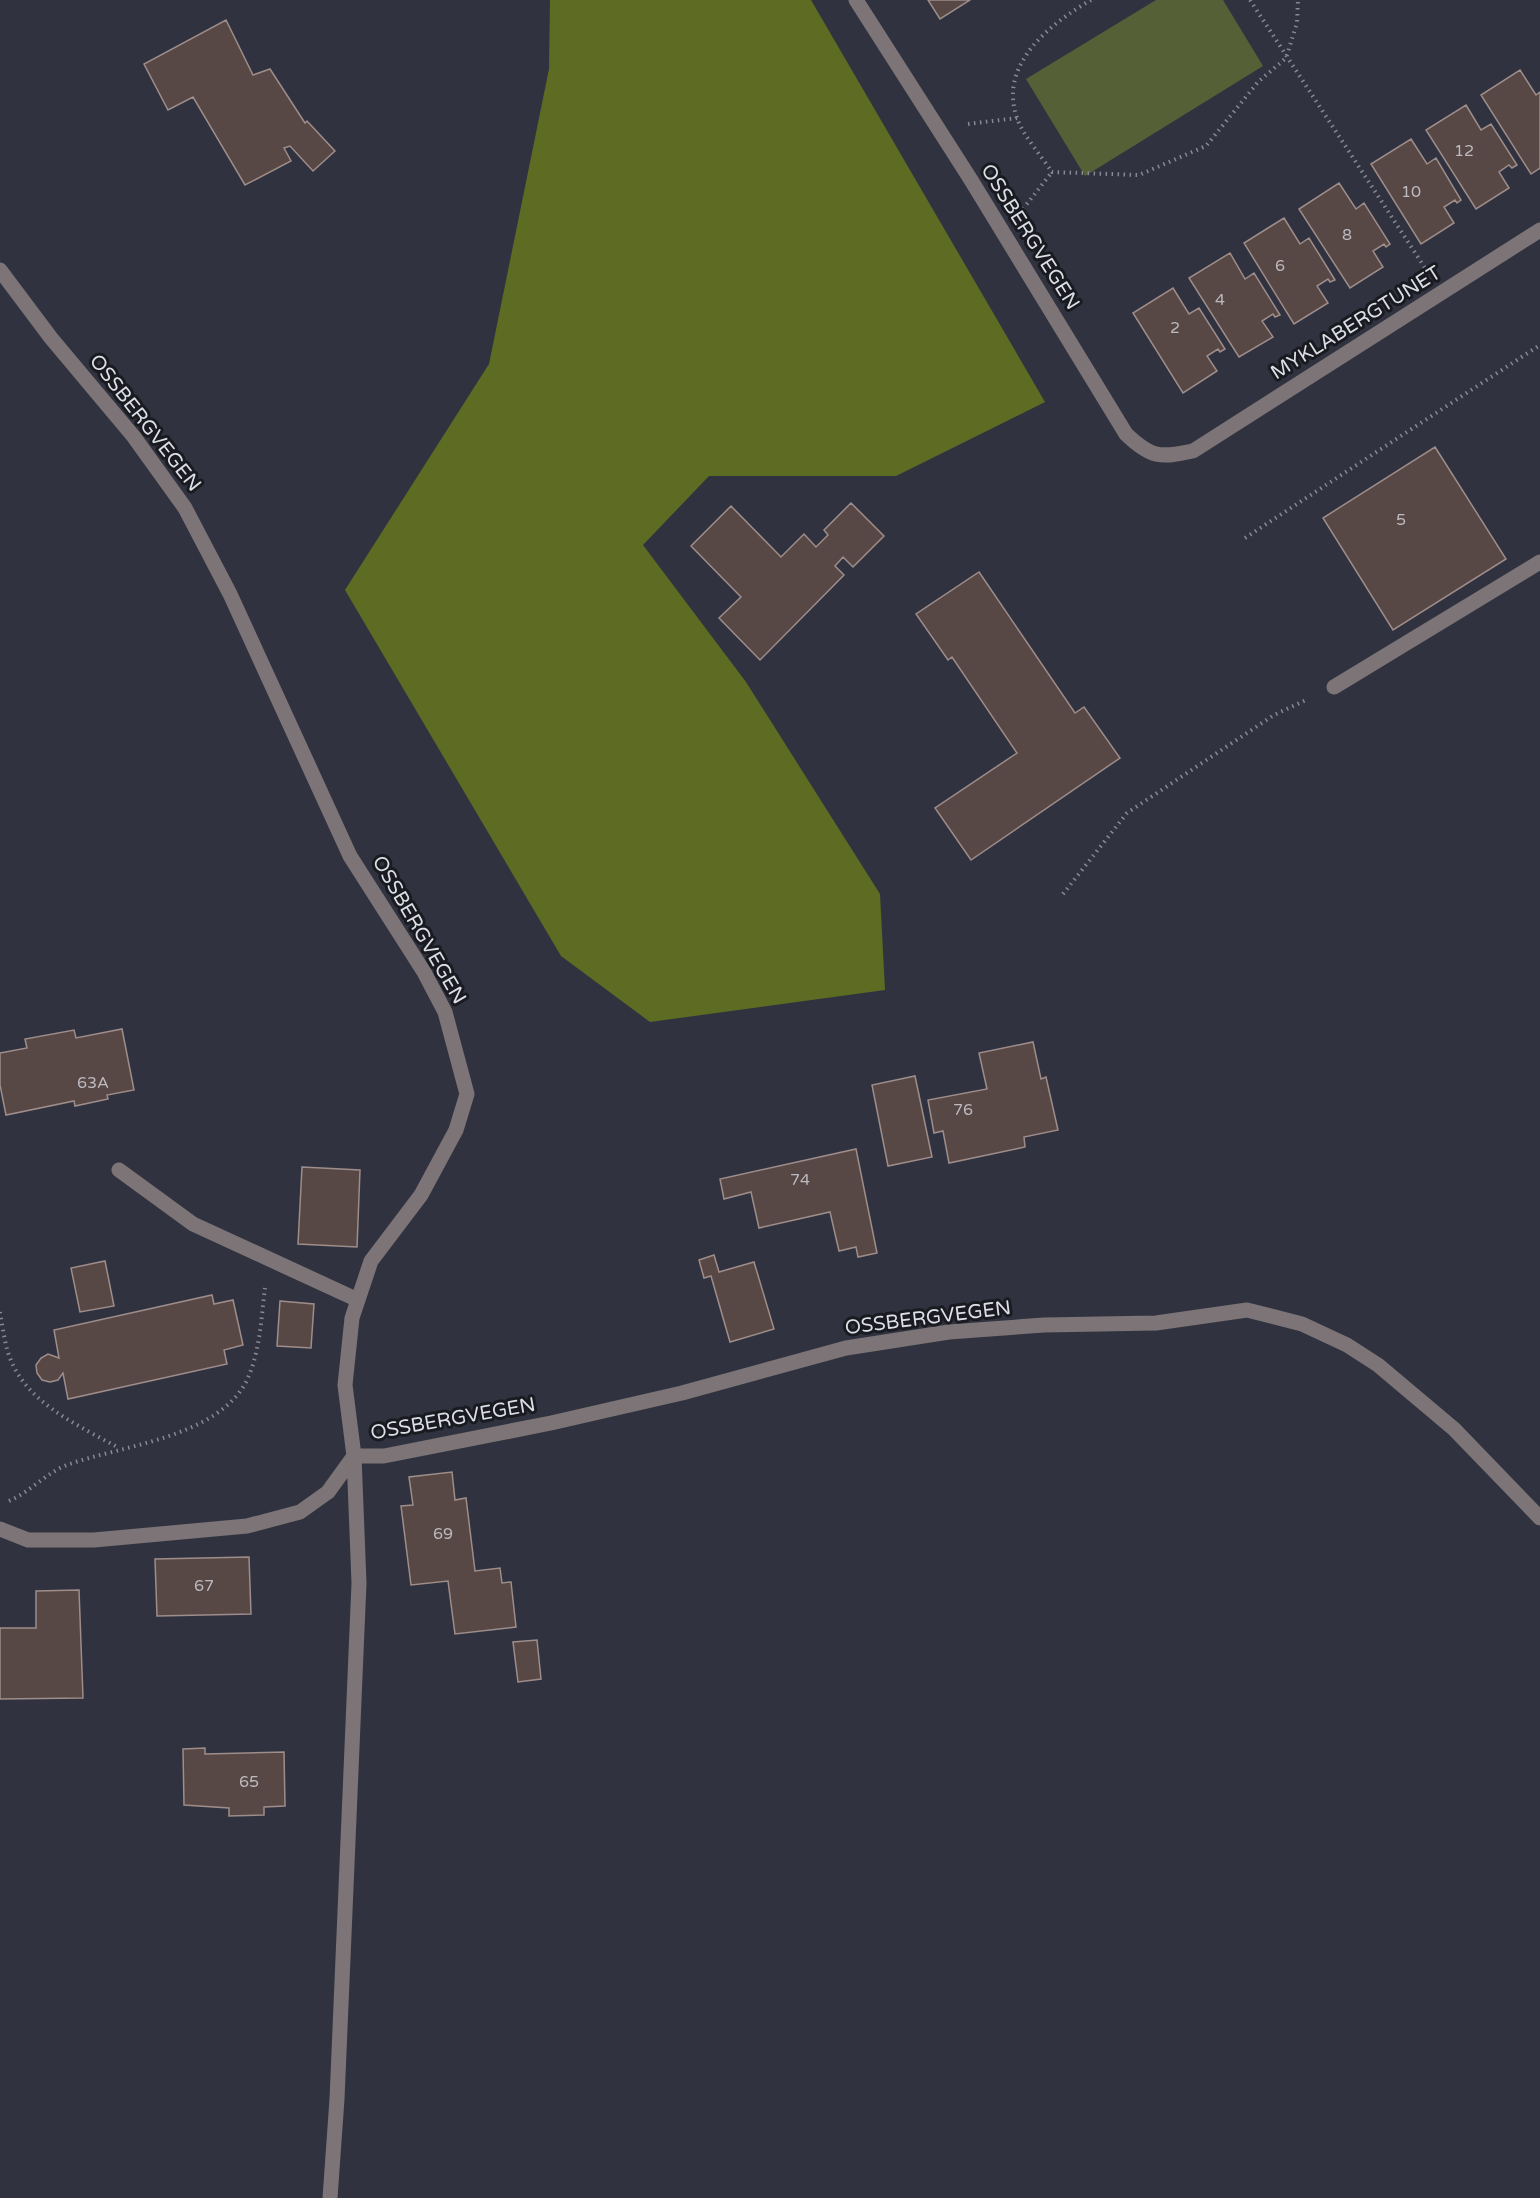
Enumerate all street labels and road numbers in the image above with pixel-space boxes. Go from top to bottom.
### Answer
street label: OSSBERGVEGEN [975,160,1085,314]
street label: MYKLABERGTUNET [1267,261,1445,385]
street label: OSSBERGVEGEN [84,350,206,496]
street label: OSSBERGVEGEN [367,852,471,1008]
street label: OSSBERGVEGEN [843,1296,1013,1340]
street label: OSSBERGVEGEN [369,1393,537,1445]

